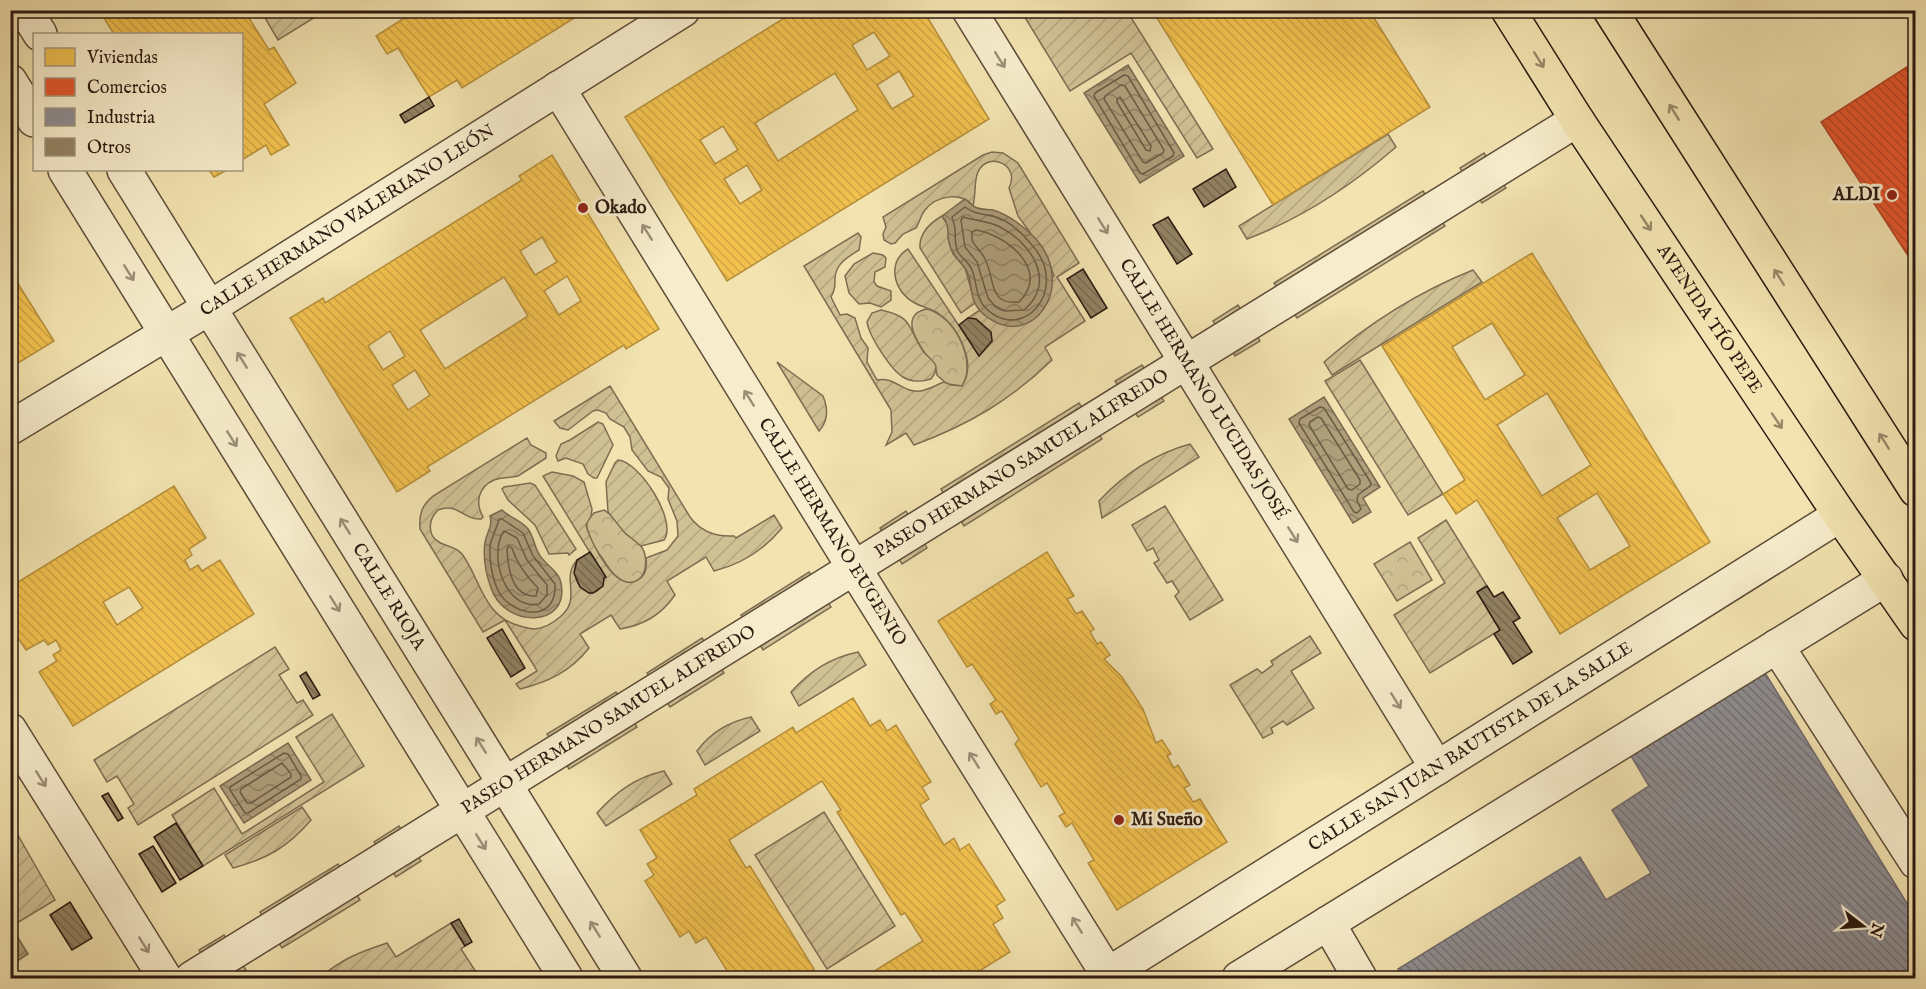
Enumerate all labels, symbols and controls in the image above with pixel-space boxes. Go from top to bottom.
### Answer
legend [33,33,243,171]
text: Viviendas [86,47,158,70]
one-way arrow [995,51,1007,68]
one-way arrow [1534,51,1546,68]
text: Comercios [87,77,167,100]
one-way arrow [1668,104,1680,121]
text: Industria [87,107,155,130]
street label: CALLE HERMANO VALERIANO LEÓN [196,120,499,322]
text: Otros [87,137,131,160]
place label: ALDI [1832,184,1880,207]
marker: ALDI [1885,188,1899,202]
place label: Okado [595,197,647,220]
marker: Okado [576,201,590,215]
one-way arrow [1639,215,1652,232]
one-way arrow [1097,217,1109,234]
one-way arrow [640,224,652,241]
street label: AVENIDA TÍO PEPE [1651,239,1767,398]
street label: CALLE HERMANO LUCIDAS JOSÉ [1114,255,1294,524]
one-way arrow [124,264,136,281]
one-way arrow [1773,269,1785,286]
one-way arrow [236,352,248,369]
street label: PASEO HERMANO SAMUEL ALFREDO [870,364,1173,564]
one-way arrow [743,390,755,407]
one-way arrow [1771,412,1783,428]
street label: CALLE HERMANO EUGENIO [753,414,912,651]
one-way arrow [226,430,239,447]
one-way arrow [1877,433,1889,450]
one-way arrow [338,518,350,535]
one-way arrow [1288,526,1300,543]
street label: CALLE RIOJA [347,539,431,655]
one-way arrow [329,595,341,612]
street label: PASEO HERMANO SAMUEL ALFREDO [457,620,760,820]
street label: CALLE SAN JUAN BAUTISTA DE LA SALLE [1304,637,1637,857]
one-way arrow [1390,692,1402,709]
one-way arrow [474,737,486,754]
one-way arrow [967,752,979,769]
one-way arrow [36,770,48,787]
place label: Mi Sueño [1131,809,1203,832]
marker: Mi Sueño [1112,813,1126,827]
one-way arrow [476,833,488,850]
north arrow [1833,896,1893,956]
one-way arrow [1071,917,1083,934]
text: N [1864,919,1887,939]
one-way arrow [588,921,600,938]
one-way arrow [139,936,151,953]

